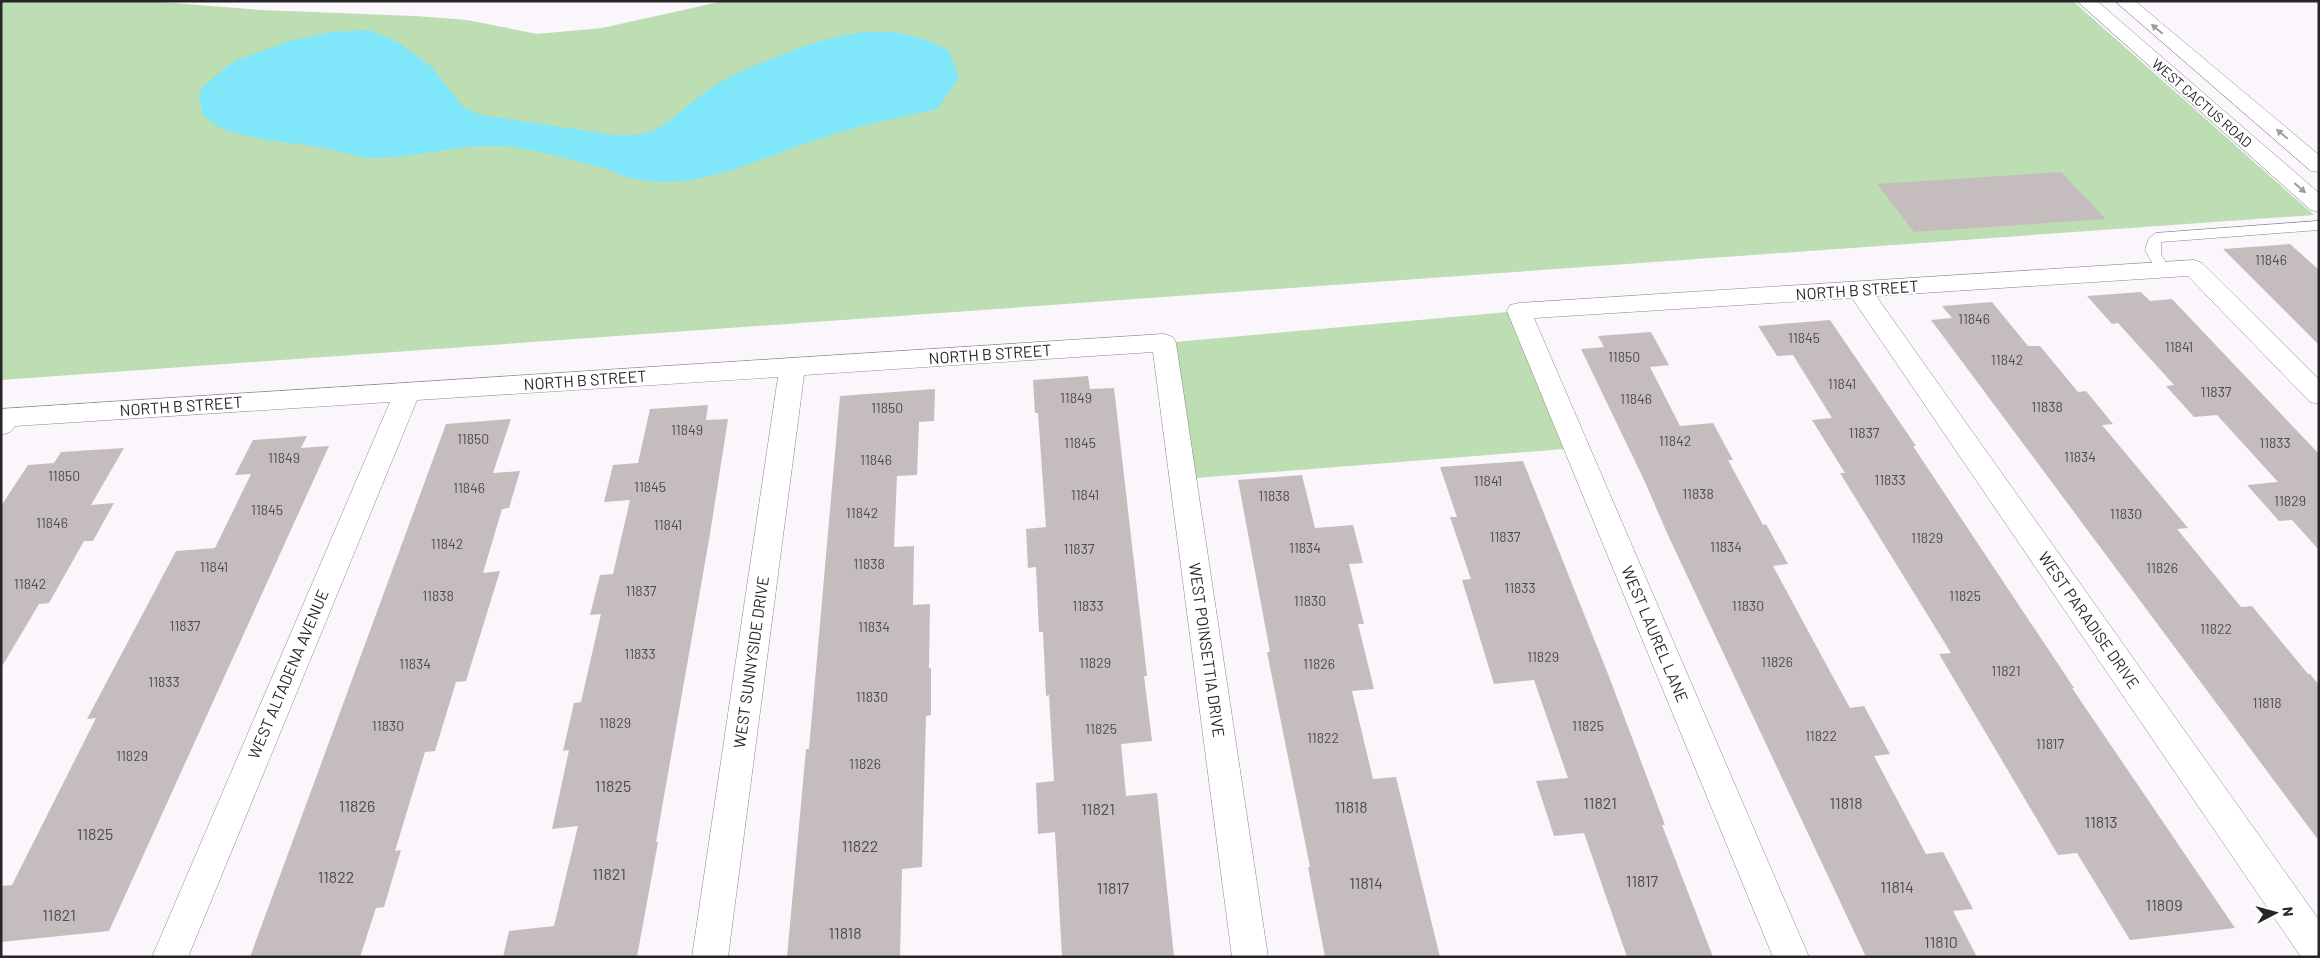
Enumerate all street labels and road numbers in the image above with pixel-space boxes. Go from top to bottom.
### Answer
street label: WEST CACTUS ROAD [2149,55,2256,151]
street label: NORTH B STREET [1795,276,1919,303]
street label: NORTH B STREET [928,340,1052,367]
street label: NORTH B STREET [523,366,647,393]
street label: NORTH B STREET [119,392,243,419]
street label: WEST PARADISE DRIVE [2035,548,2144,692]
street label: WEST POINSETTIA DRIVE [1186,561,1229,738]
street label: WEST LAUREL LANE [1618,563,1693,705]
street label: WEST SUNNYSIDE DRIVE [729,575,772,749]
street label: WEST ALTADENA AVENUE [243,586,332,761]

